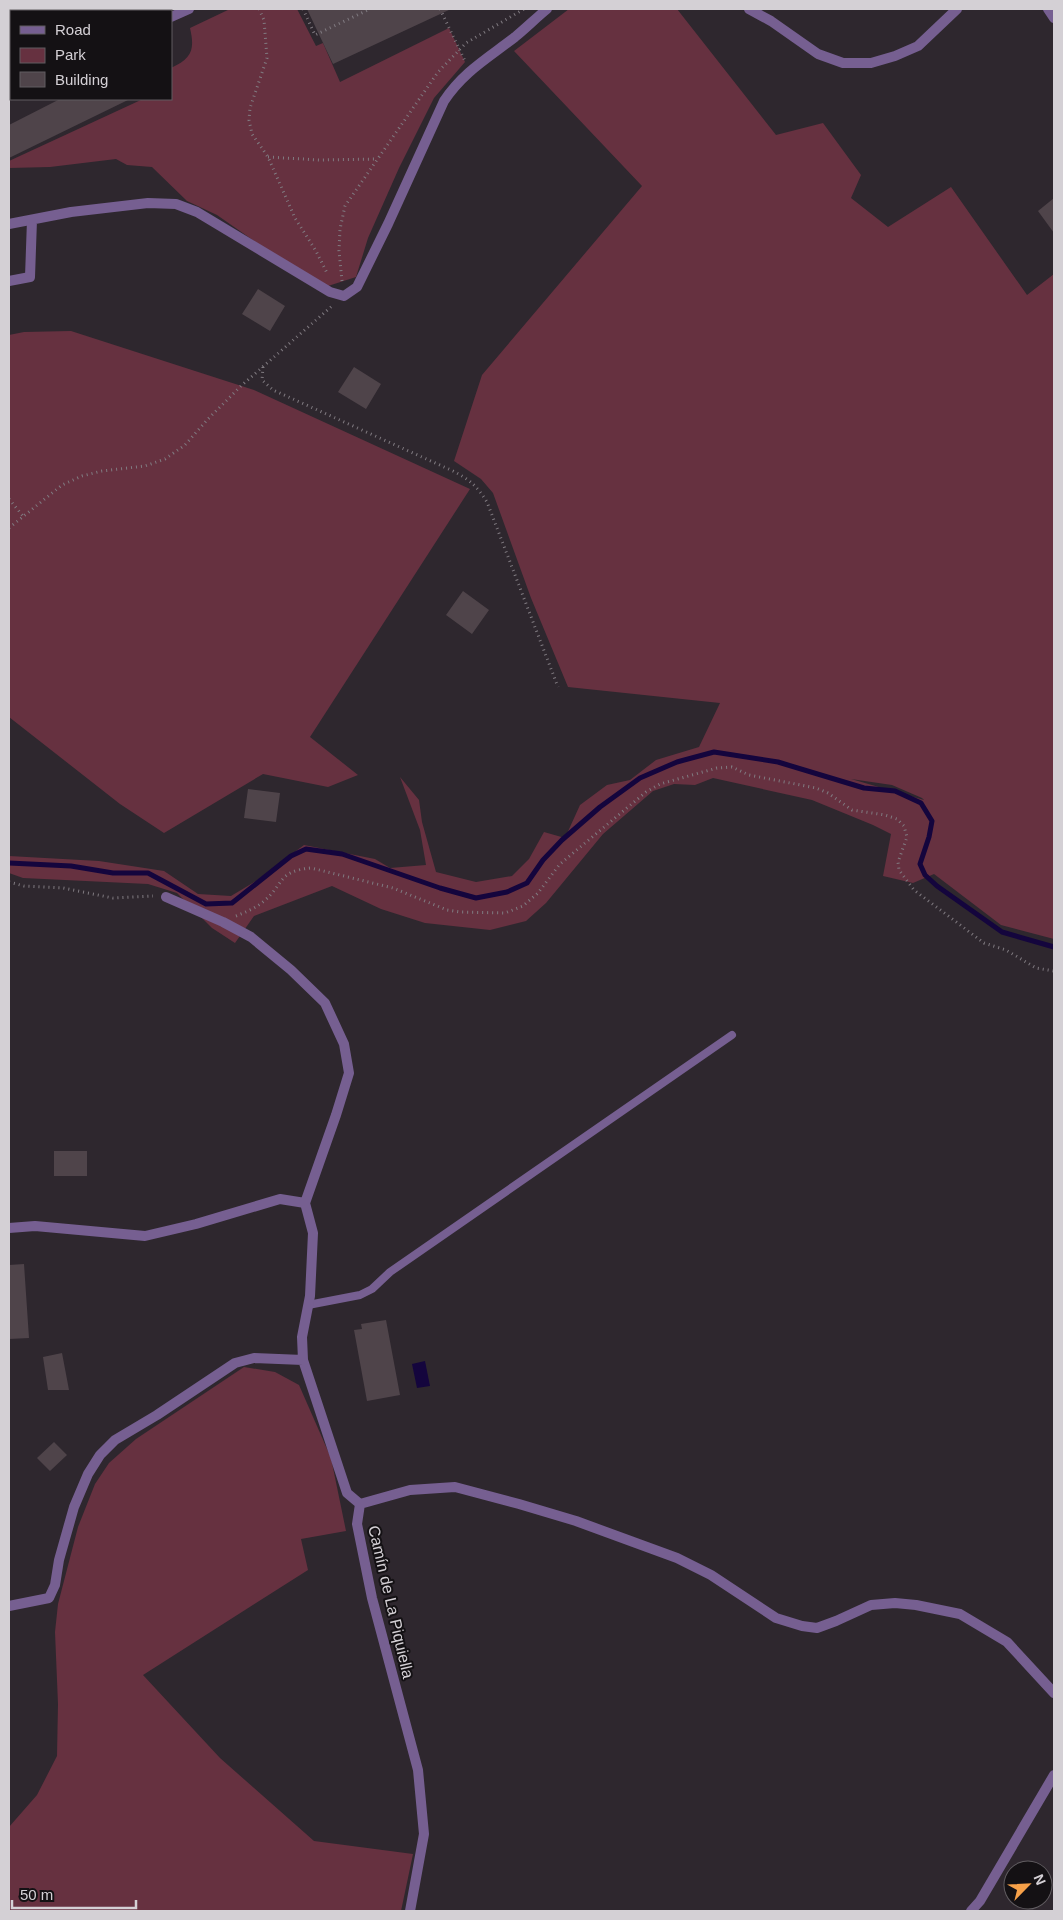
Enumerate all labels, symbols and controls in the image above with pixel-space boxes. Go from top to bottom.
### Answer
legend [10,10,172,100]
text: Road [55,21,91,38]
text: Park [55,46,86,63]
text: Building [55,71,108,88]
street label: Camín de La Piquiella [365,1524,417,1680]
north arrow [1003,1860,1053,1910]
text: N [1031,1872,1049,1888]
scale bar [12,1878,136,1910]
text: 50 m [20,1886,53,1903]

